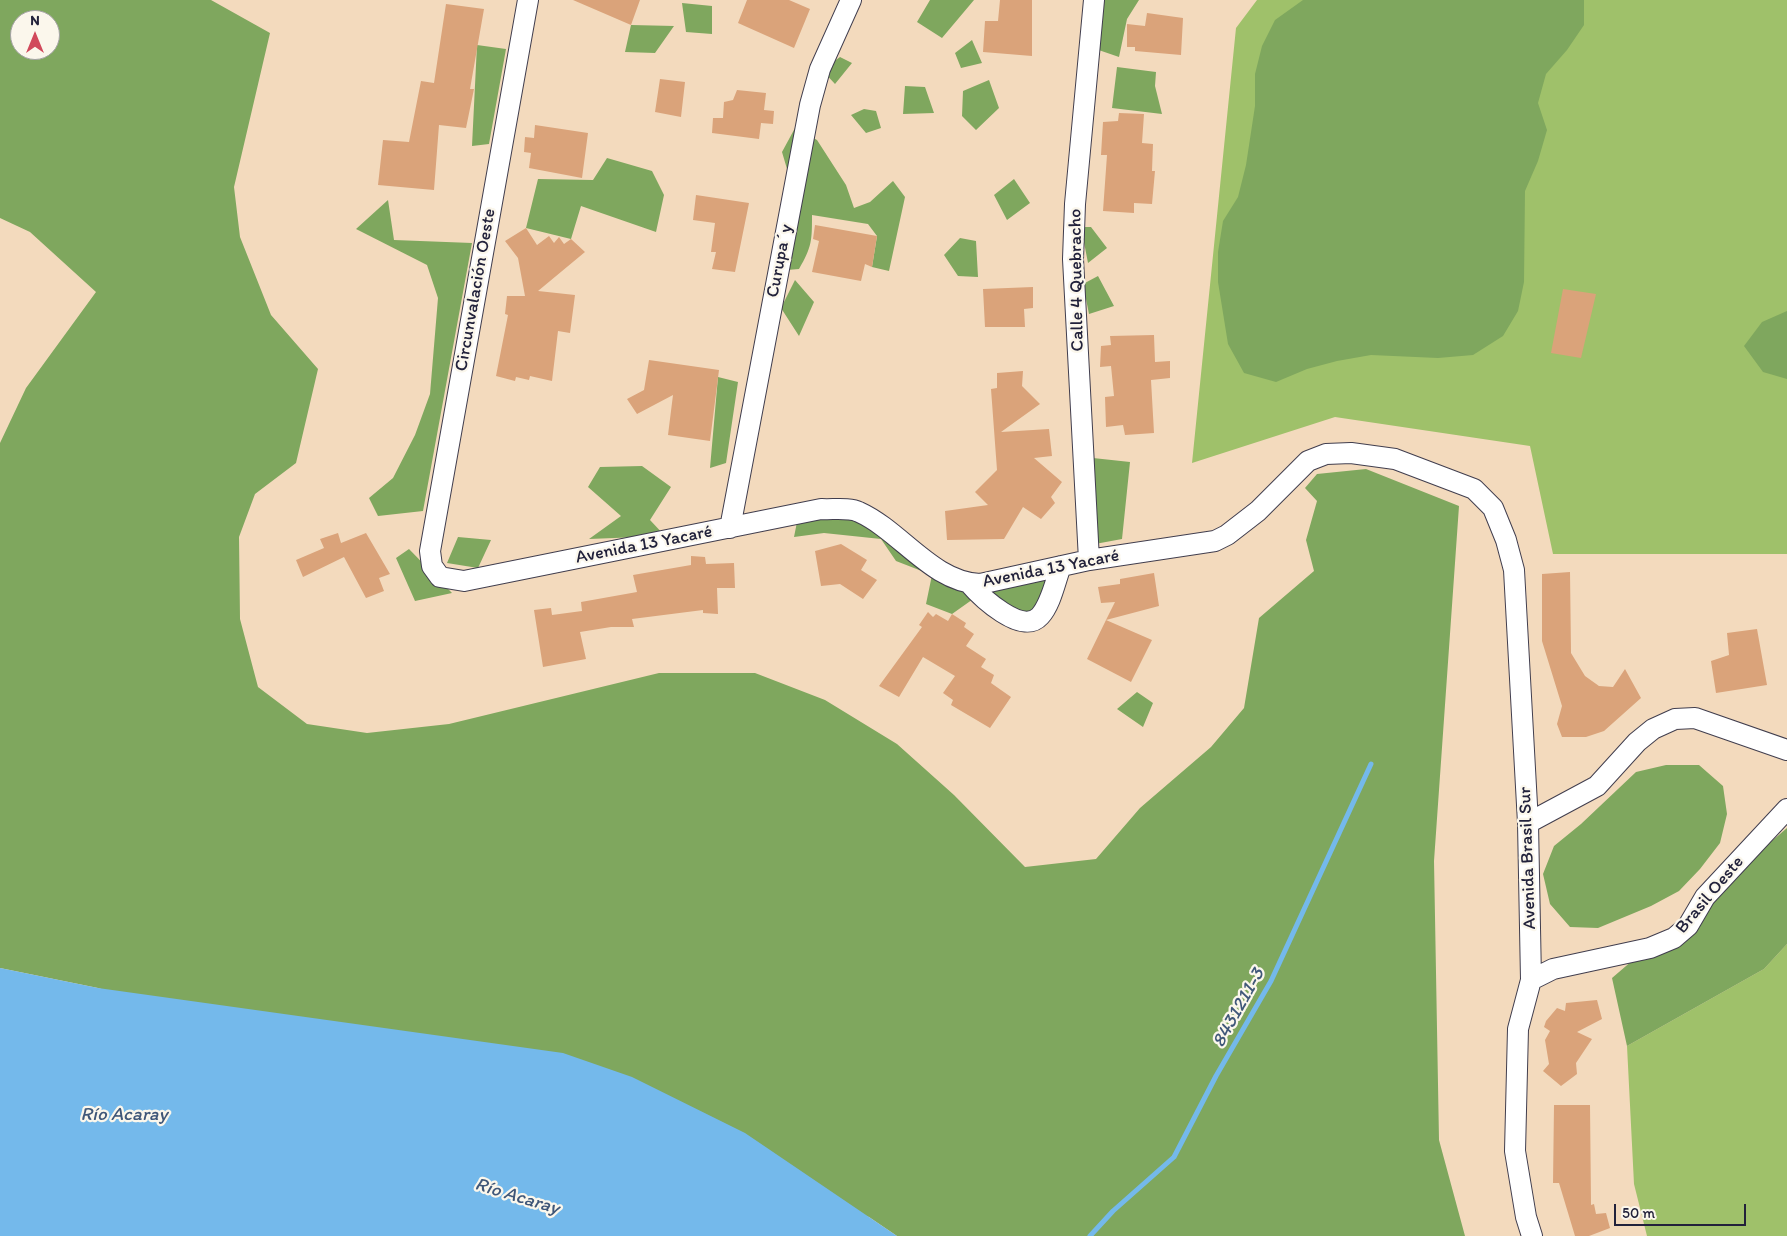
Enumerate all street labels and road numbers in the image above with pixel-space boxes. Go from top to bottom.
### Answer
street label: Circunvalación Oeste [451,207,501,373]
street label: Calle 4 Quebracho [1065,208,1089,352]
street label: Curupa´y [762,222,798,300]
street label: Avenida 13 Yacaré [574,521,714,569]
street label: Avenida 13 Yacaré [981,545,1121,593]
street label: Avenida Brasil Sur [1515,786,1541,930]
street label: Brasil Oeste [1671,852,1749,938]

